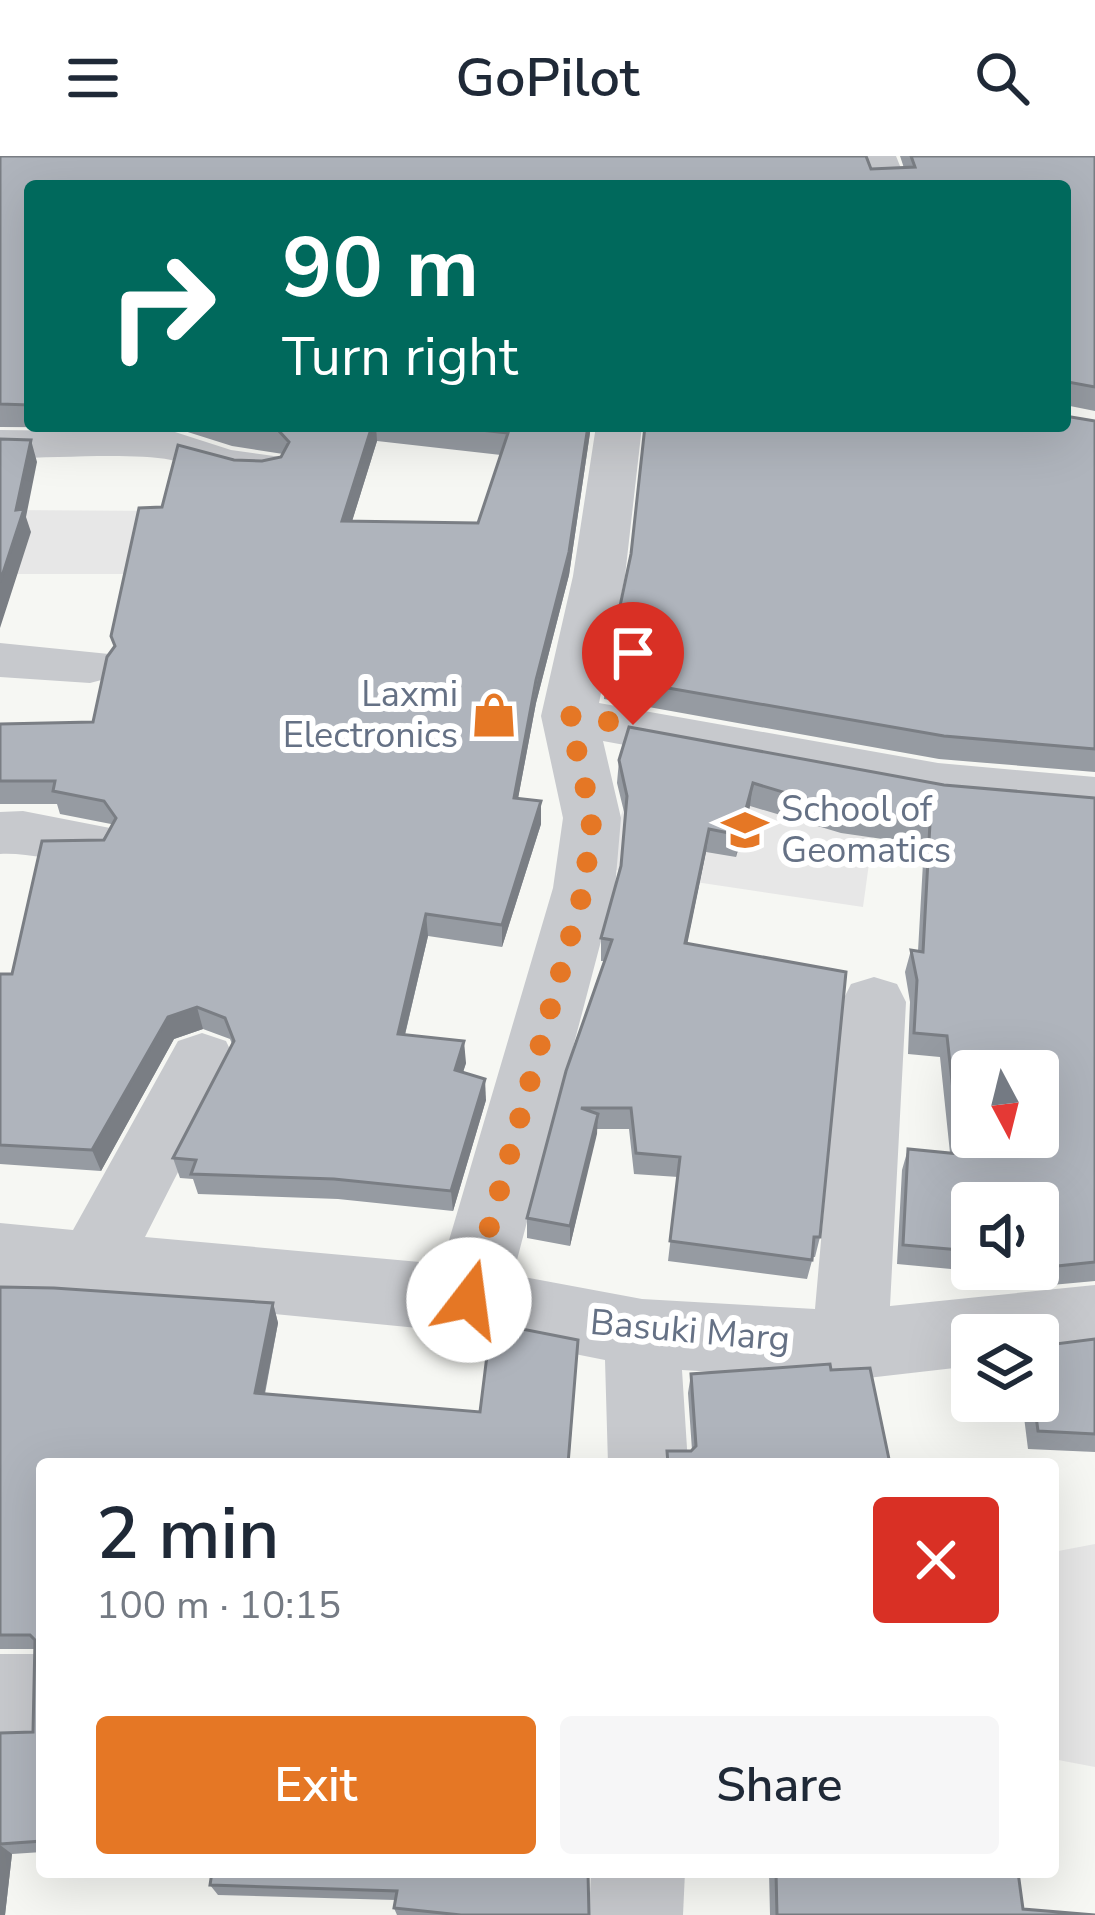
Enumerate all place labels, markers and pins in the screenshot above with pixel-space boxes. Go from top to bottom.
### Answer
pin [582,602,684,725]
place label: Laxmi Electronics [283,670,458,760]
shop icon: Laxmi Electronics [469,690,519,740]
place label: School of Geomatics [781,785,951,875]
school or university icon: School of Geomatics [720,805,770,855]

